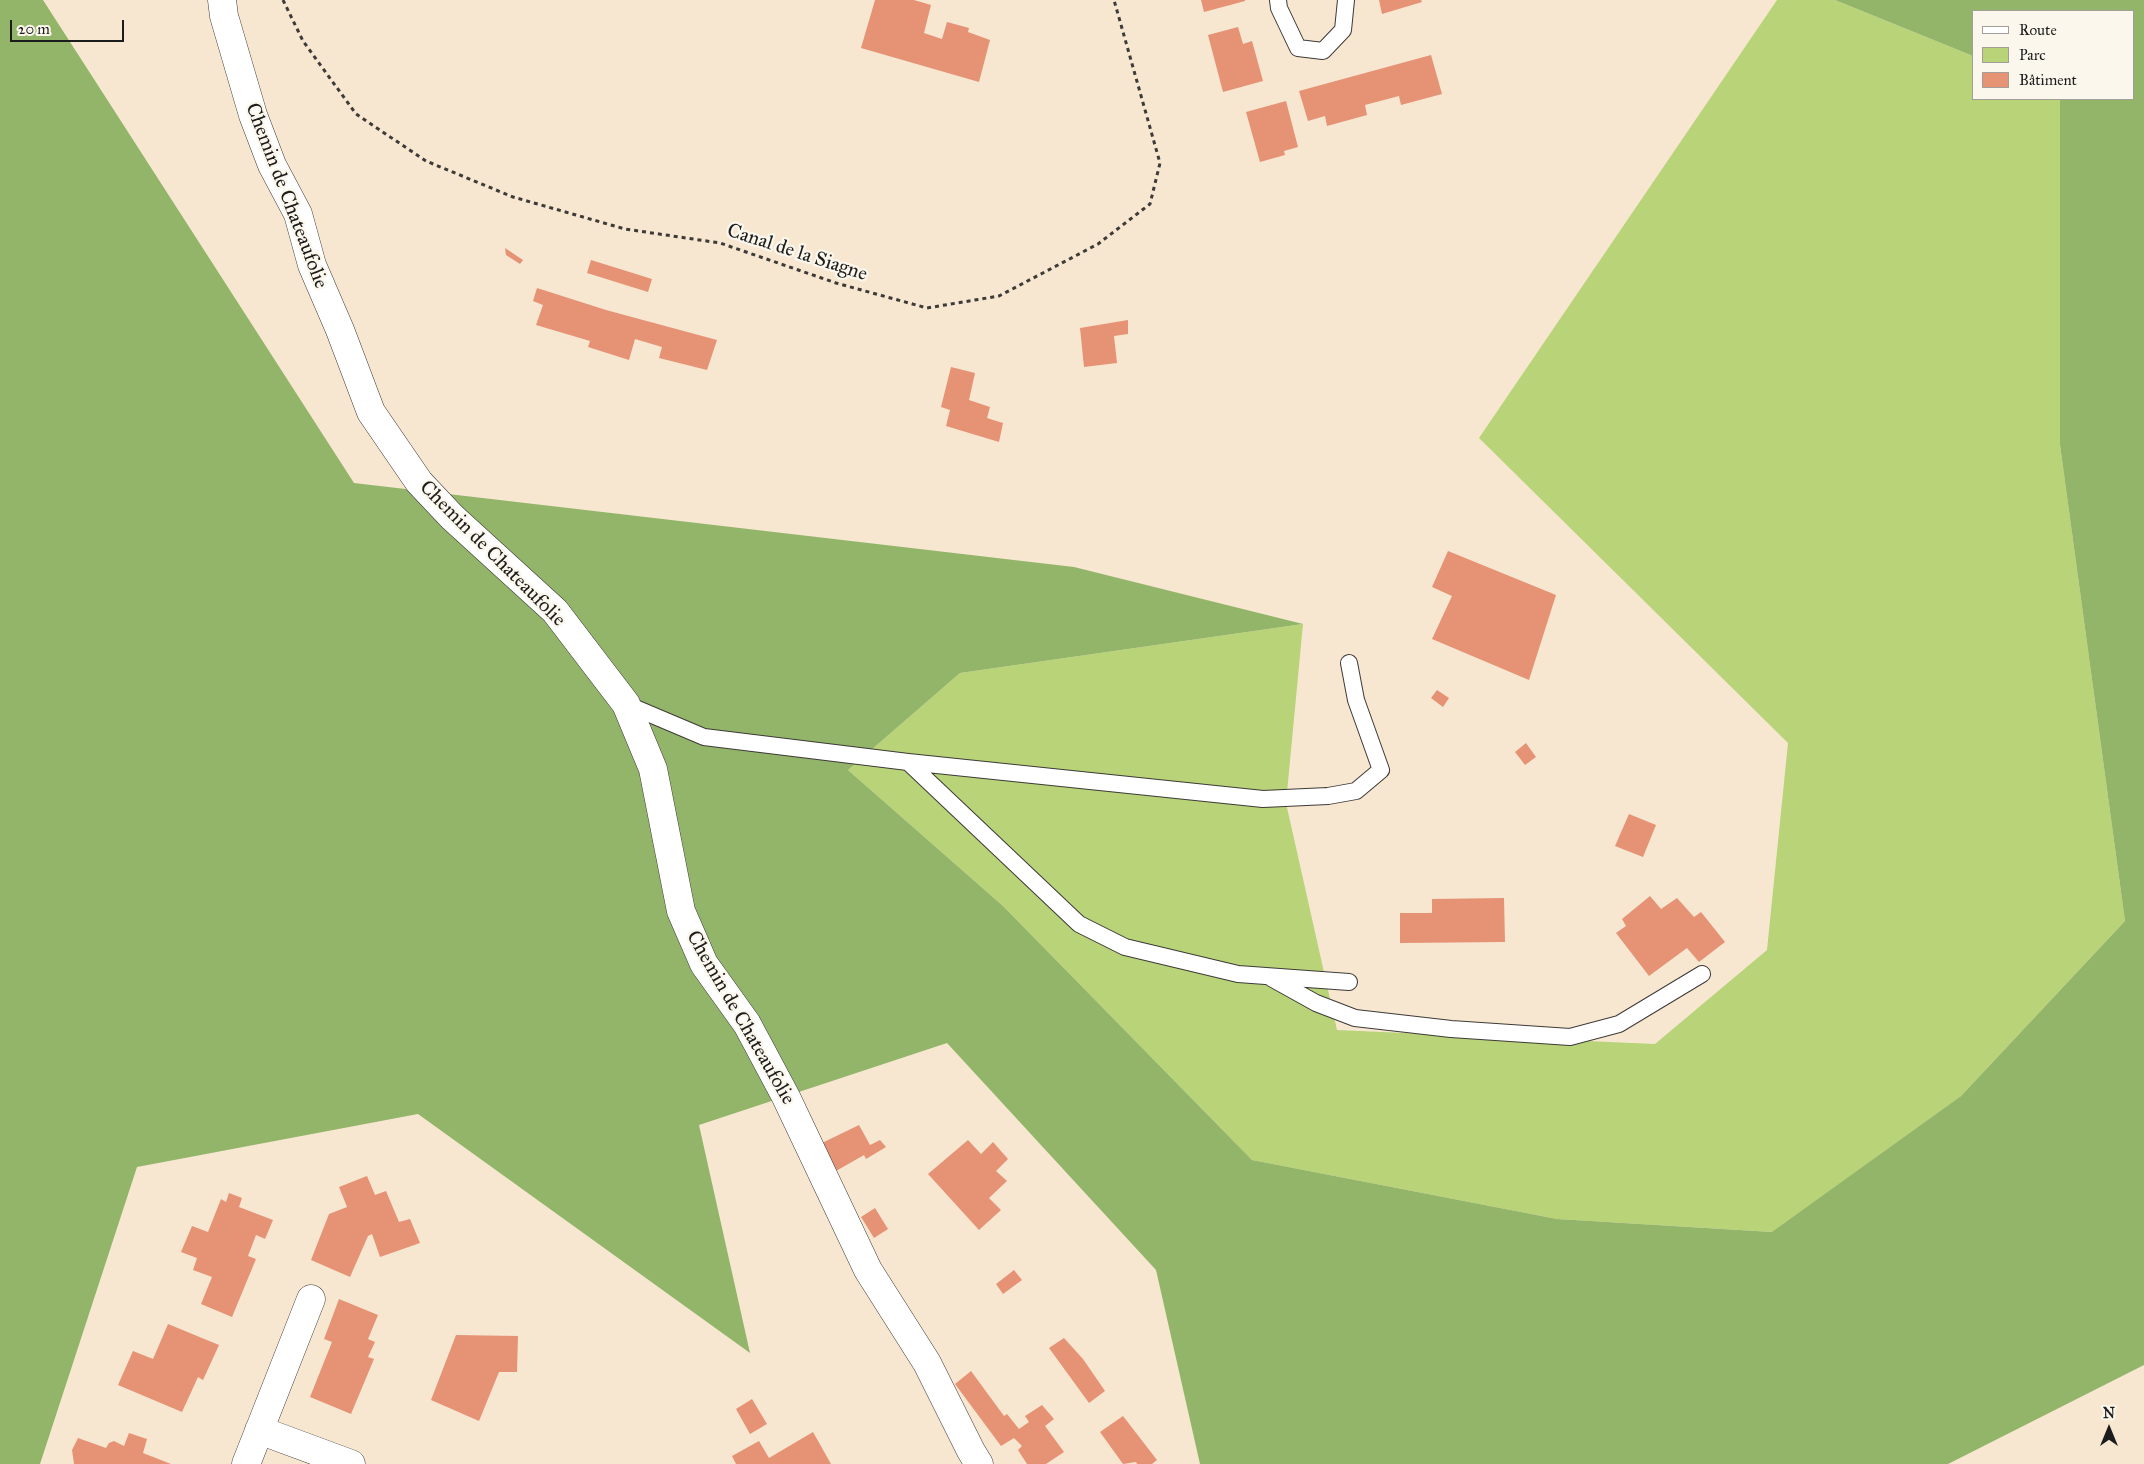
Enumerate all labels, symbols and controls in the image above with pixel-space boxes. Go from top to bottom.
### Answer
scale bar [12,10,126,42]
legend [1972,10,2134,100]
text: 20 m [18,20,50,38]
text: Route [2019,21,2057,39]
text: Parc [2019,46,2046,64]
text: Bâtiment [2019,71,2077,89]
street label: Chemin de Chateaufolie [240,100,332,292]
street label: Canal de la Siagne [724,219,870,287]
street label: Chemin de Chateaufolie [414,476,570,632]
street label: Chemin de Chateaufolie [680,927,800,1109]
north arrow [2084,1404,2134,1454]
text: N [2103,1405,2115,1422]

